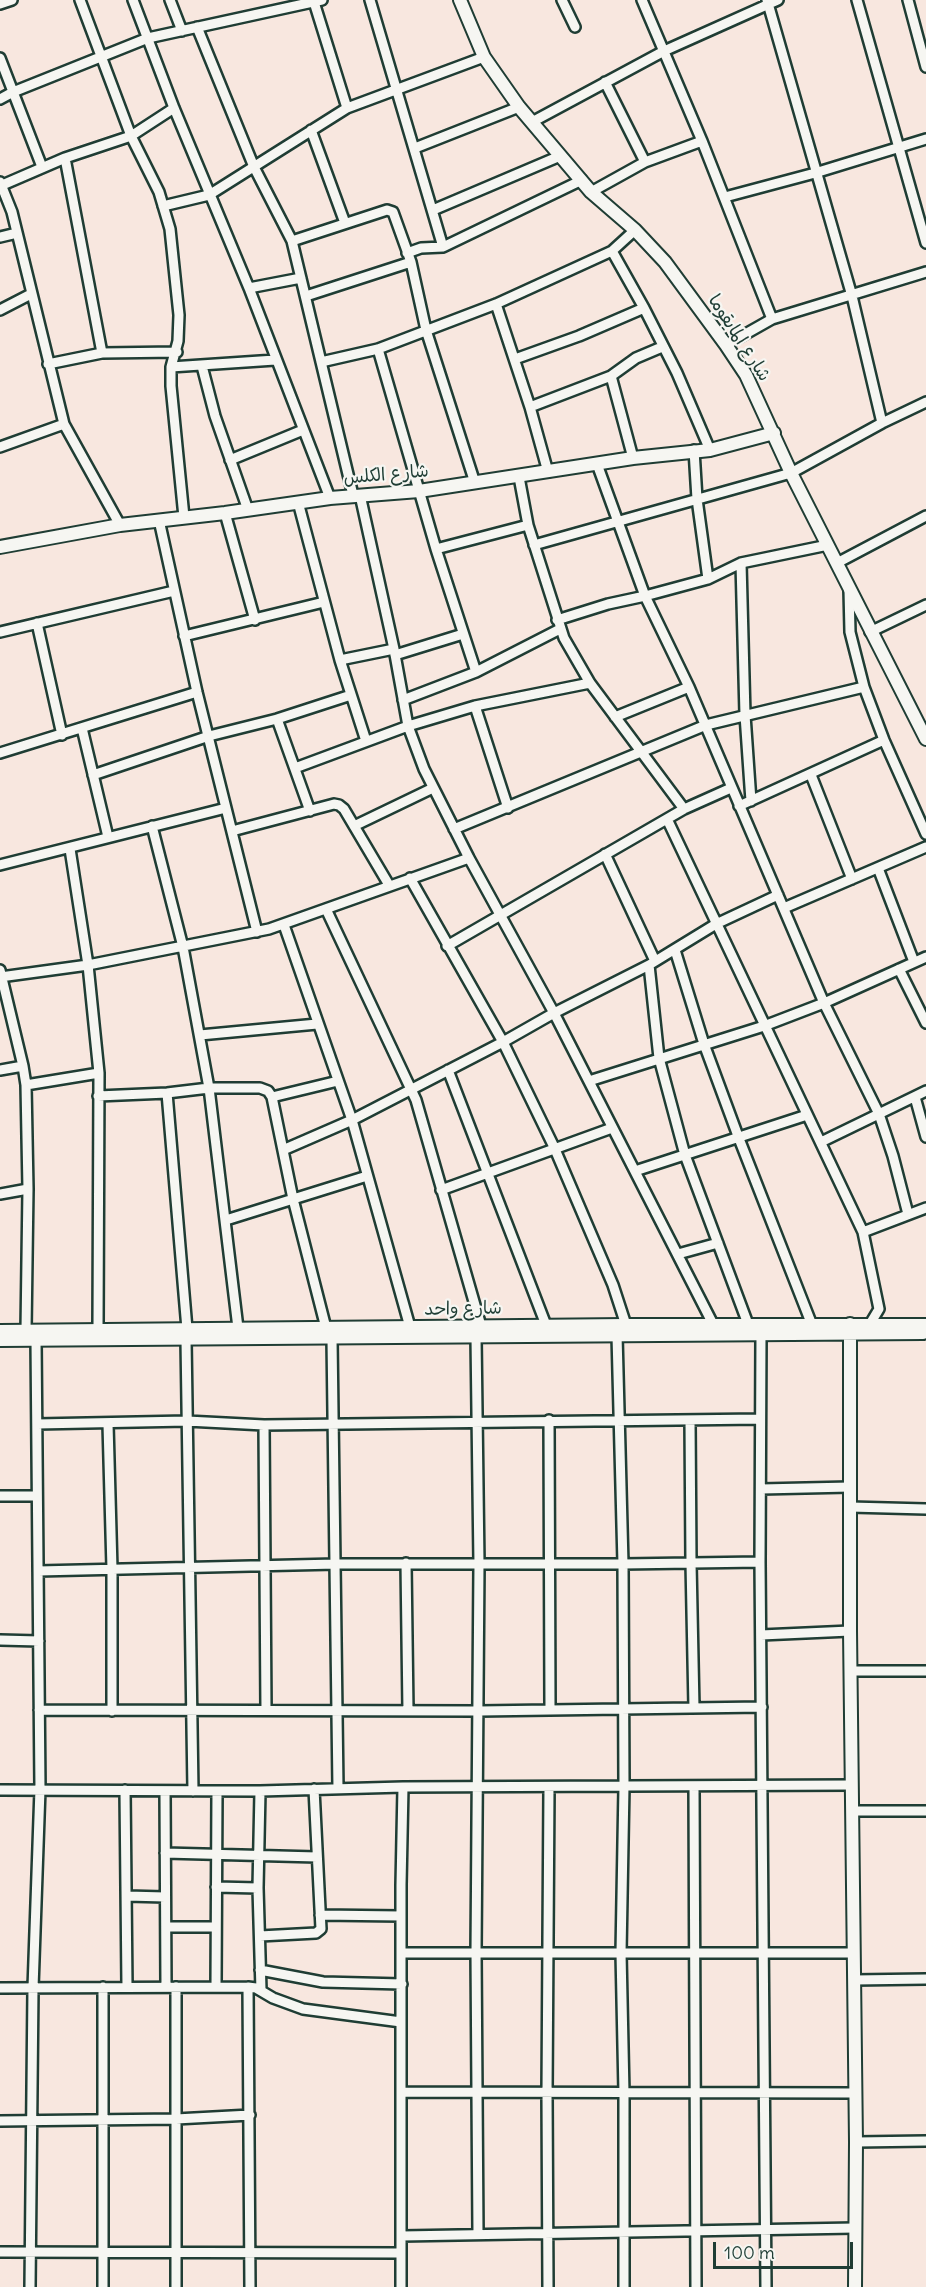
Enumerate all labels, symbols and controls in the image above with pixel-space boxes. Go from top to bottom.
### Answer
street label: شارع المايقوما [703,291,775,385]
street label: شارع الكلس [342,461,430,489]
street label: شارع واحد [424,1298,502,1320]
scale bar [716,2230,856,2268]
text: 100 m [724,2241,775,2264]

